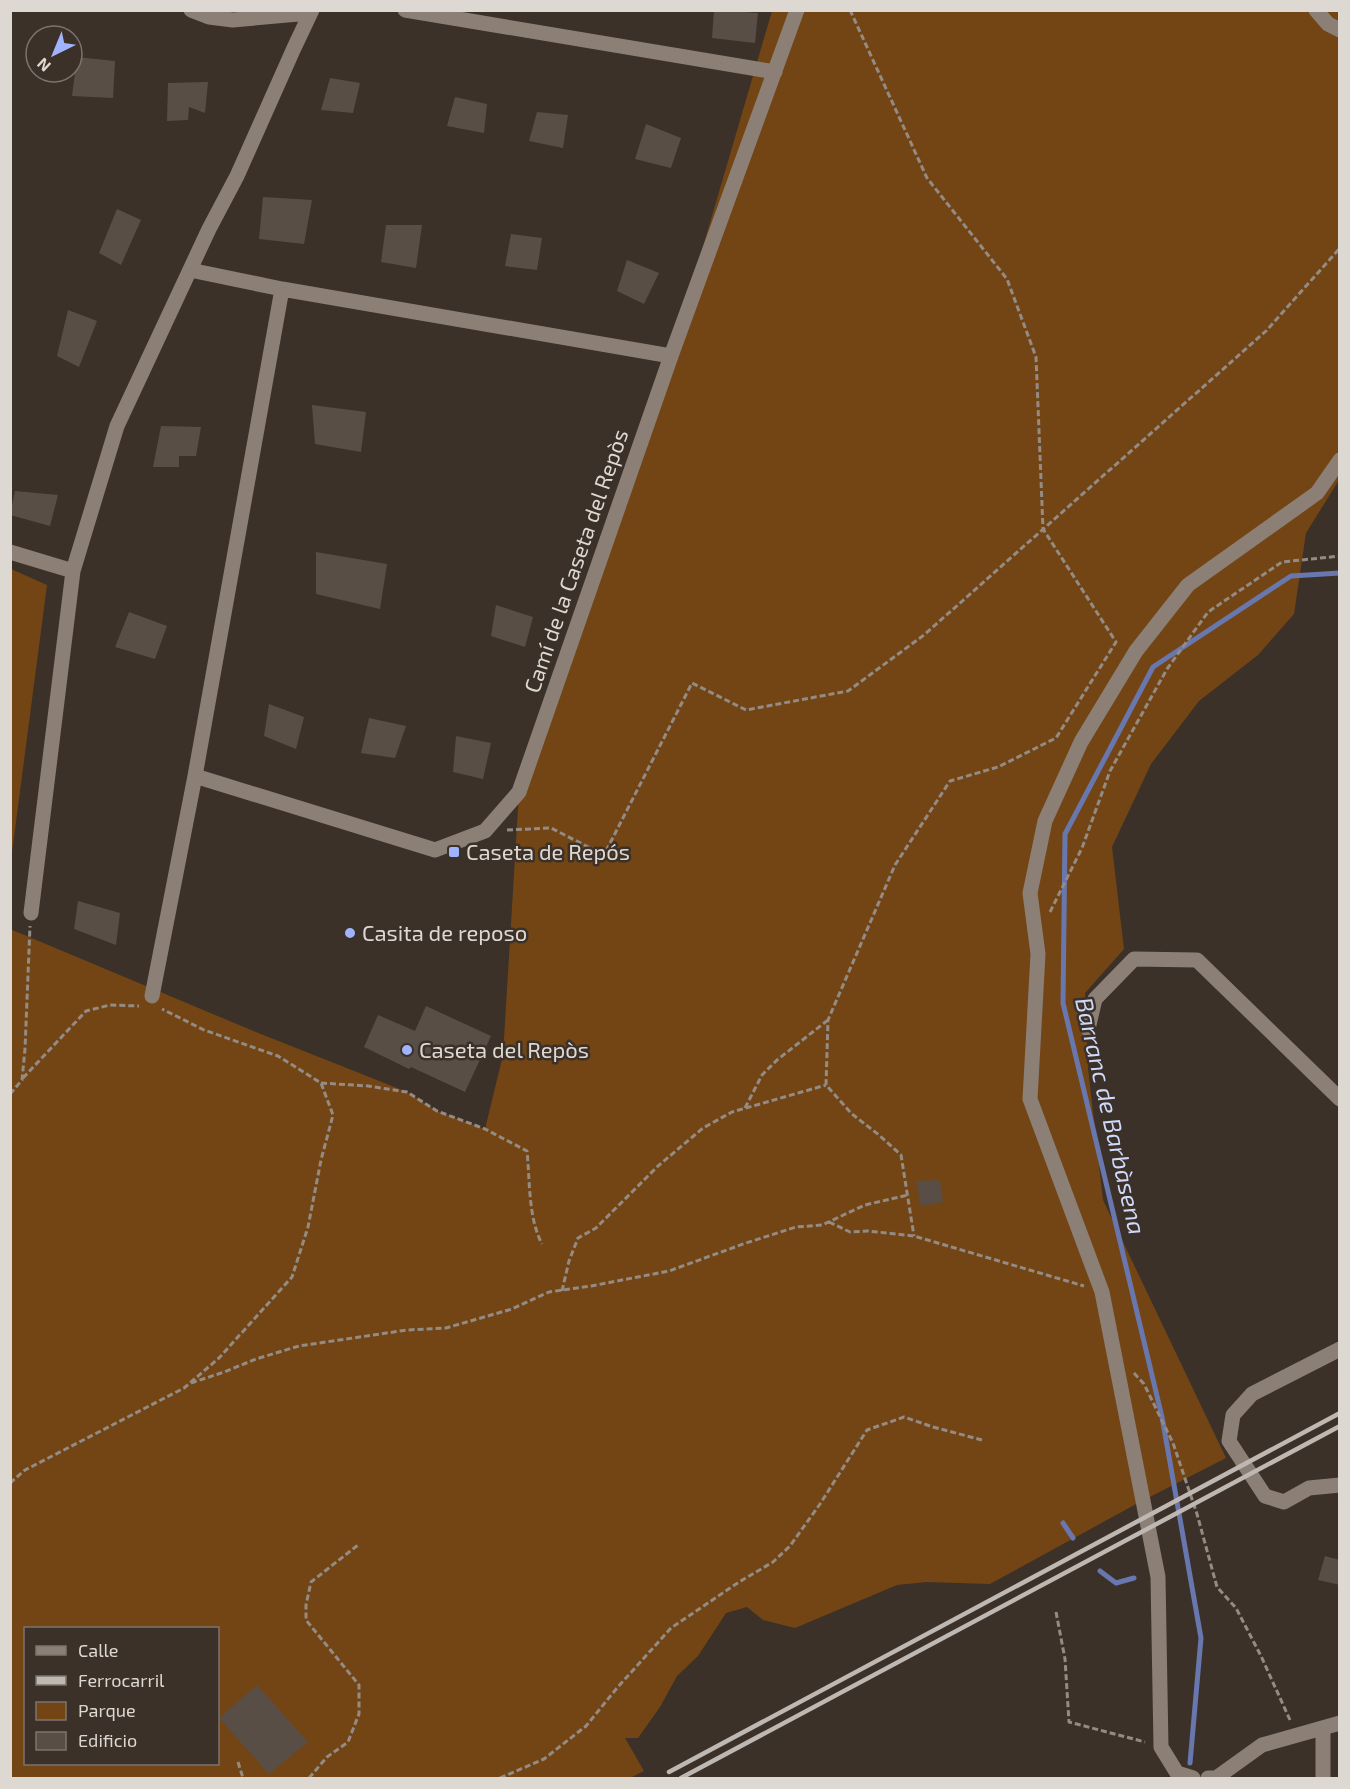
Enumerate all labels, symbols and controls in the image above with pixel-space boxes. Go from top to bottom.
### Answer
north arrow [24,24,84,84]
text: N [33,54,54,76]
street label: Camí de la Caseta del Repòs [518,425,632,696]
place label: Caseta de Repós [466,838,630,864]
marker: Caseta de Repós [447,845,461,859]
place label: Casita de reposo [362,919,527,945]
marker: Casita de reposo [343,926,357,940]
water label: Barranc de Barbàsena [1070,994,1153,1237]
place label: Caseta del Repòs [419,1036,589,1062]
marker: Caseta del Repòs [400,1043,414,1057]
legend [24,1627,219,1765]
text: Calle [78,1639,119,1661]
text: Ferrocarril [78,1669,165,1691]
text: Parque [78,1699,136,1721]
text: Edificio [78,1729,137,1751]

